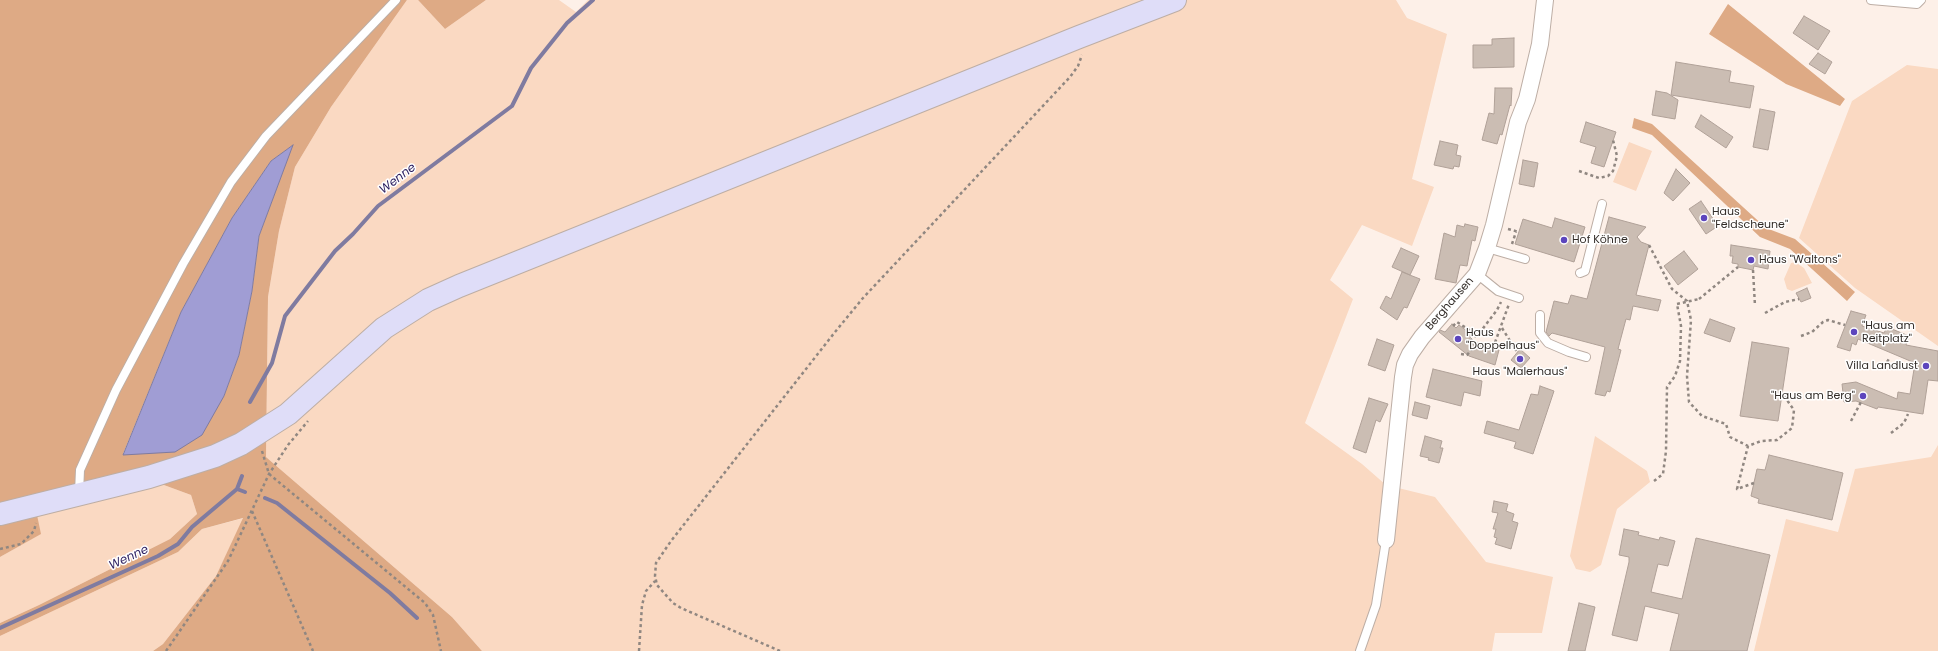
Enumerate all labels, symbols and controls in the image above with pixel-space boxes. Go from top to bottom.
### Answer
water label: Wenne [377,161,419,197]
place label: Haus "Feldscheune" [1712,205,1788,231]
marker: Haus "Feldscheune" [1699,213,1709,223]
place label: Hof Köhne [1572,233,1628,247]
marker: Hof Köhne [1559,235,1569,245]
place label: Haus "Waltons" [1759,253,1841,267]
marker: Haus "Waltons" [1746,255,1756,265]
street label: Berghausen [1423,275,1477,333]
place label: "Haus am Reitplatz" [1862,319,1915,345]
place label: Haus "Doppelhaus" [1466,326,1539,352]
marker: "Haus am Reitplatz" [1849,327,1859,337]
marker: Haus "Doppelhaus" [1453,334,1463,344]
marker: Haus "Malerhaus" [1515,354,1525,364]
place label: Villa Landlust [1846,359,1918,373]
marker: Villa Landlust [1921,361,1931,371]
place label: Haus "Malerhaus" [1473,365,1567,379]
place label: "Haus am Berg" [1771,389,1855,403]
marker: "Haus am Berg" [1858,391,1868,401]
water label: Wenne [107,543,151,573]

